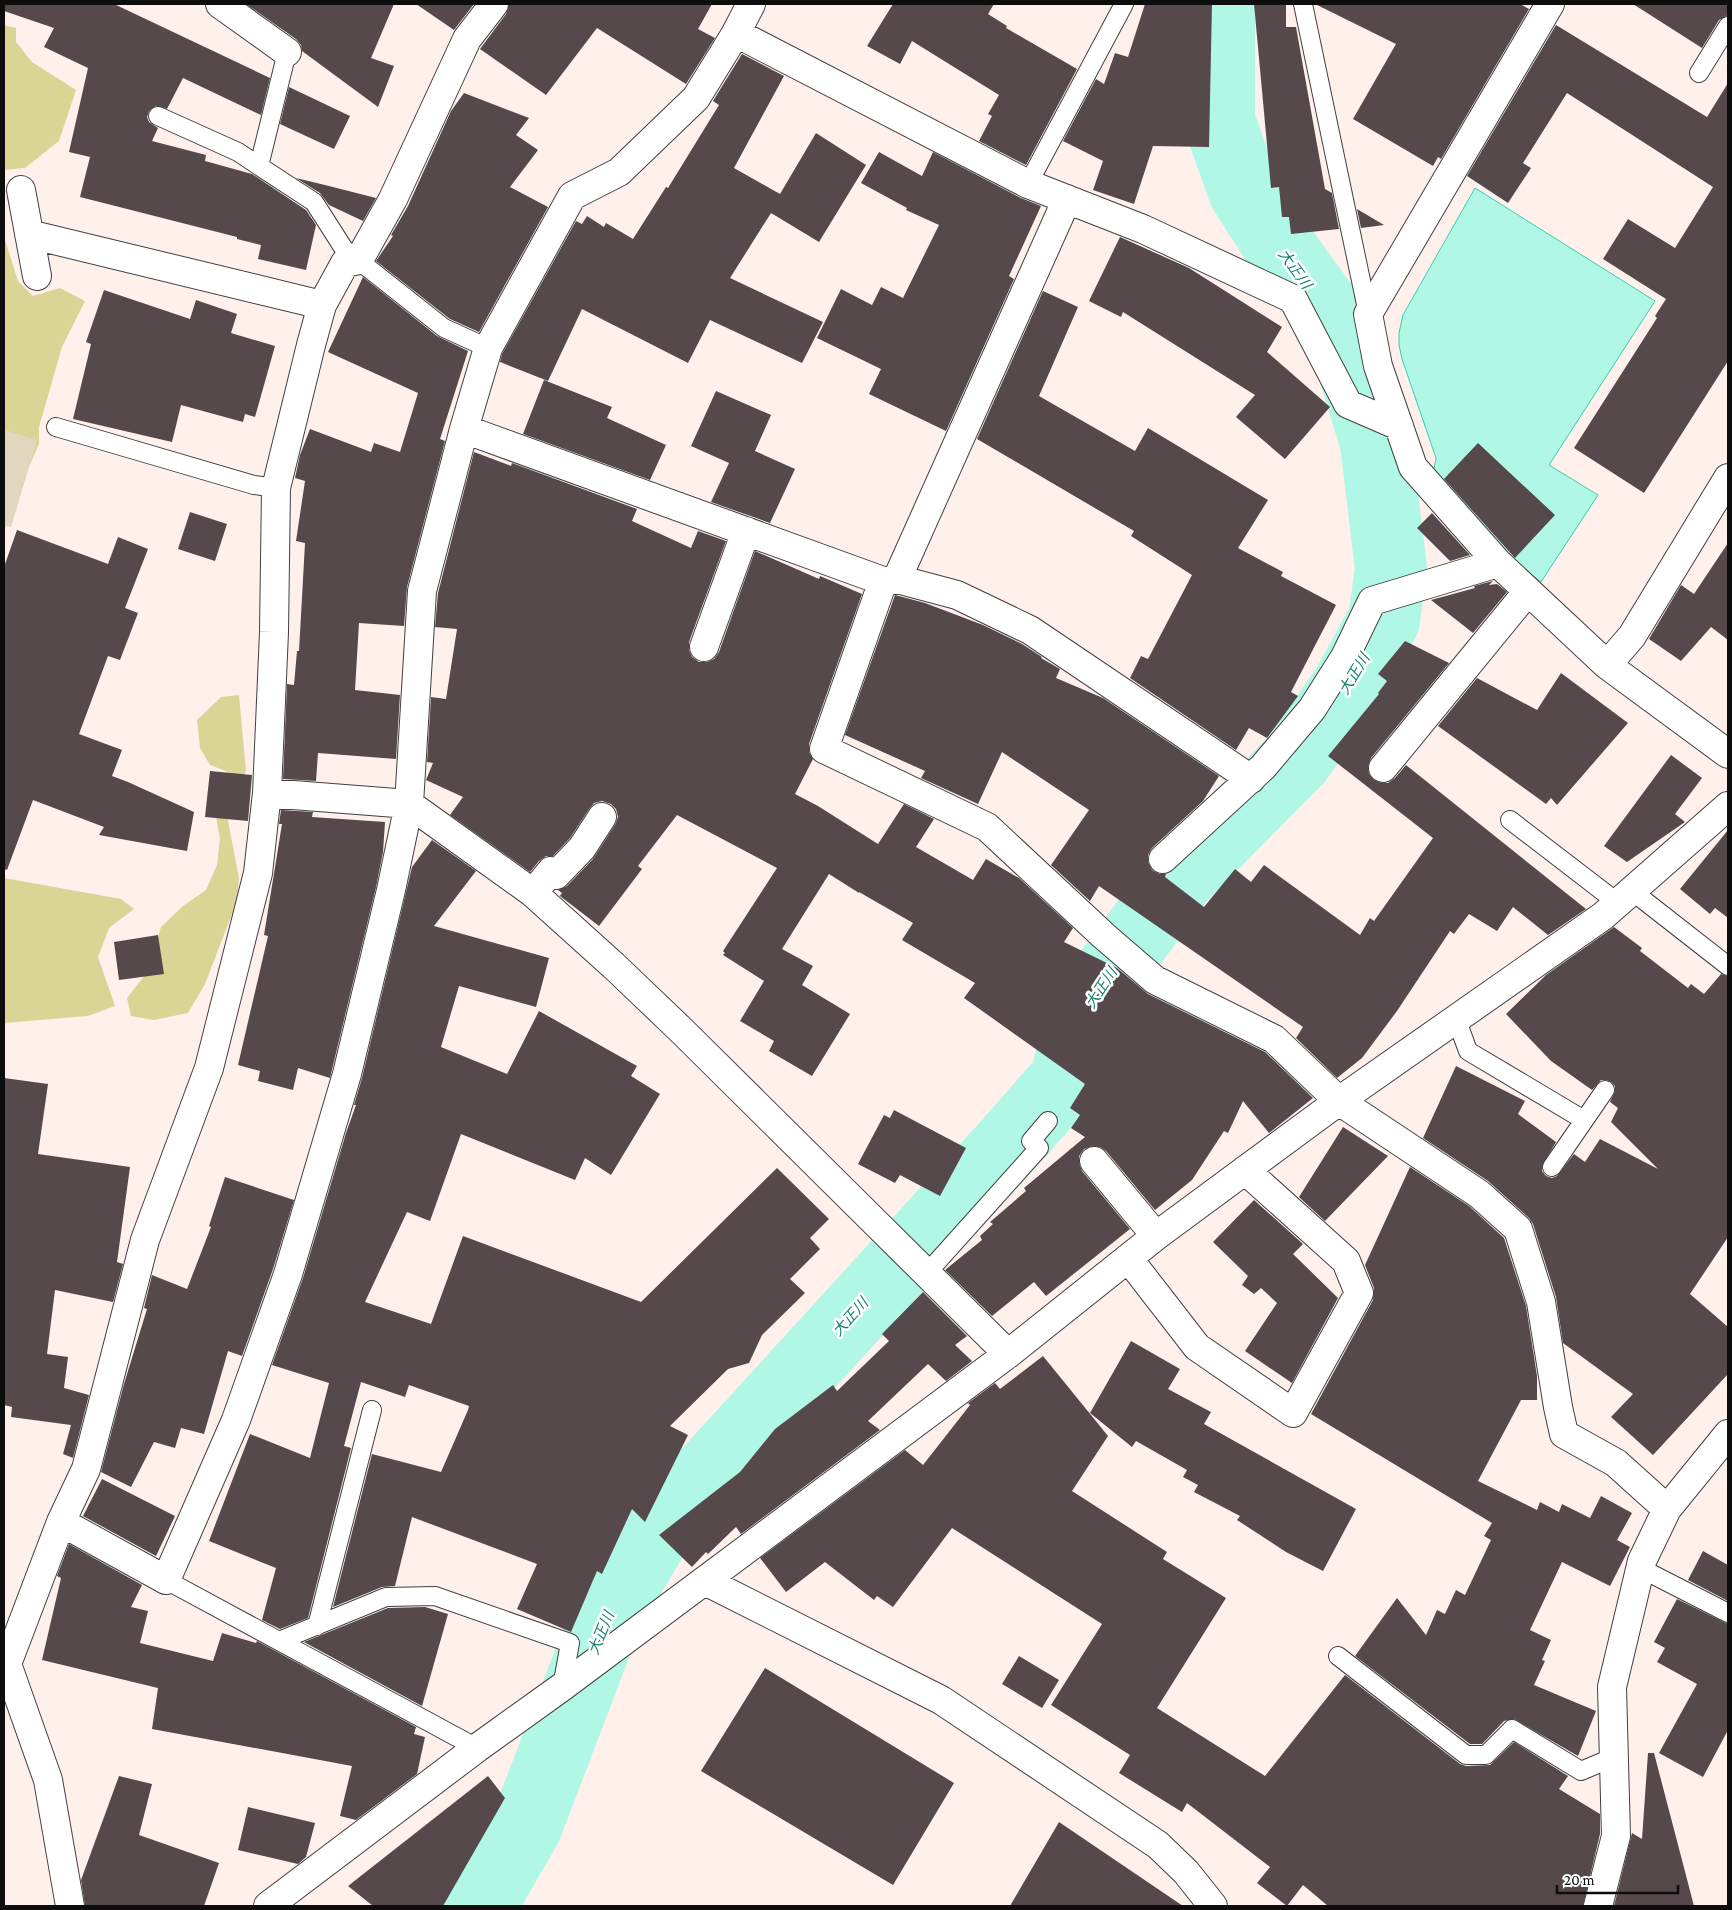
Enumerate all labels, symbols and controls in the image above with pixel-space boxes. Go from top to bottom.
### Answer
water label: 大正川 [1275,246,1316,294]
water label: 大正川 [1336,649,1373,697]
water label: 大正川 [1082,963,1121,1011]
water label: 大正川 [829,1293,872,1339]
water label: 大正川 [585,1607,618,1657]
scale bar [1557,1862,1678,1894]
text: 20 m [1564,1872,1595,1888]

